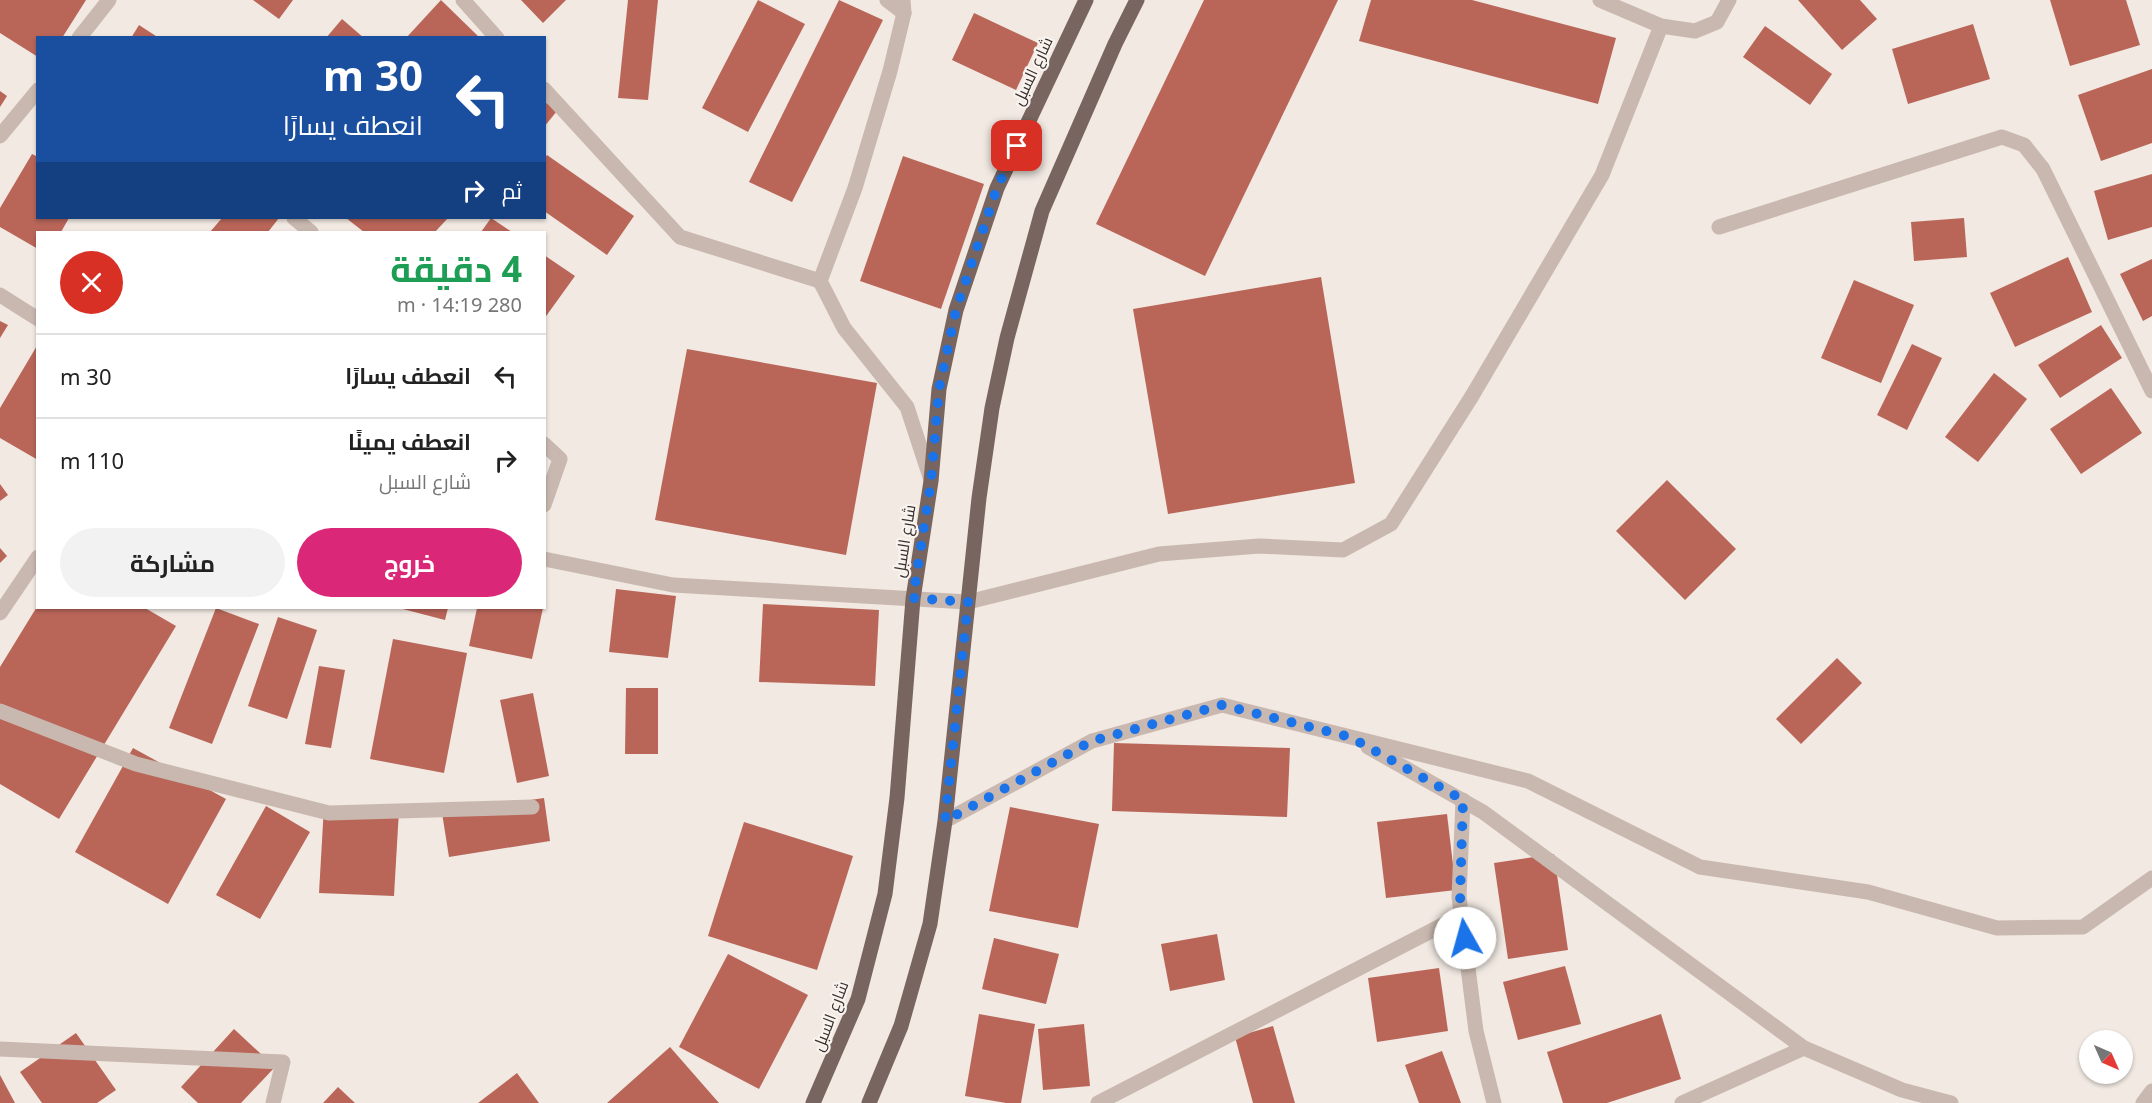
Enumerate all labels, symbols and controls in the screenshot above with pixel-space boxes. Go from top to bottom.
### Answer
street label: شارع السبل [1006,33,1058,109]
text: 30 m [323,46,423,103]
icon: left [444,60,522,138]
text: انعطف يسارًا [283,106,423,143]
pin [991,120,1042,171]
icon: arrive [1000,129,1033,162]
icon: right [457,174,490,207]
text: ثم [502,175,522,205]
text: 4 دقيقة [390,244,522,293]
button: close [60,251,123,314]
text: 280 m · 14:19 [397,291,522,318]
text: انعطف يسارًا [345,360,471,390]
icon: left [489,360,522,393]
text: 30 m [60,361,111,391]
text: انعطف يمينًا [348,426,471,456]
icon: right [489,444,522,477]
text: 110 m [60,445,124,475]
text: شارع السبل [379,468,471,495]
street label: شارع السبل [887,503,922,579]
button: مشاركة [60,528,285,597]
button: خروج [297,528,522,597]
position arrow [1433,906,1497,970]
street label: شارع السبل [807,978,854,1055]
north arrow [2079,1030,2133,1084]
map controls [2079,1030,2133,1084]

